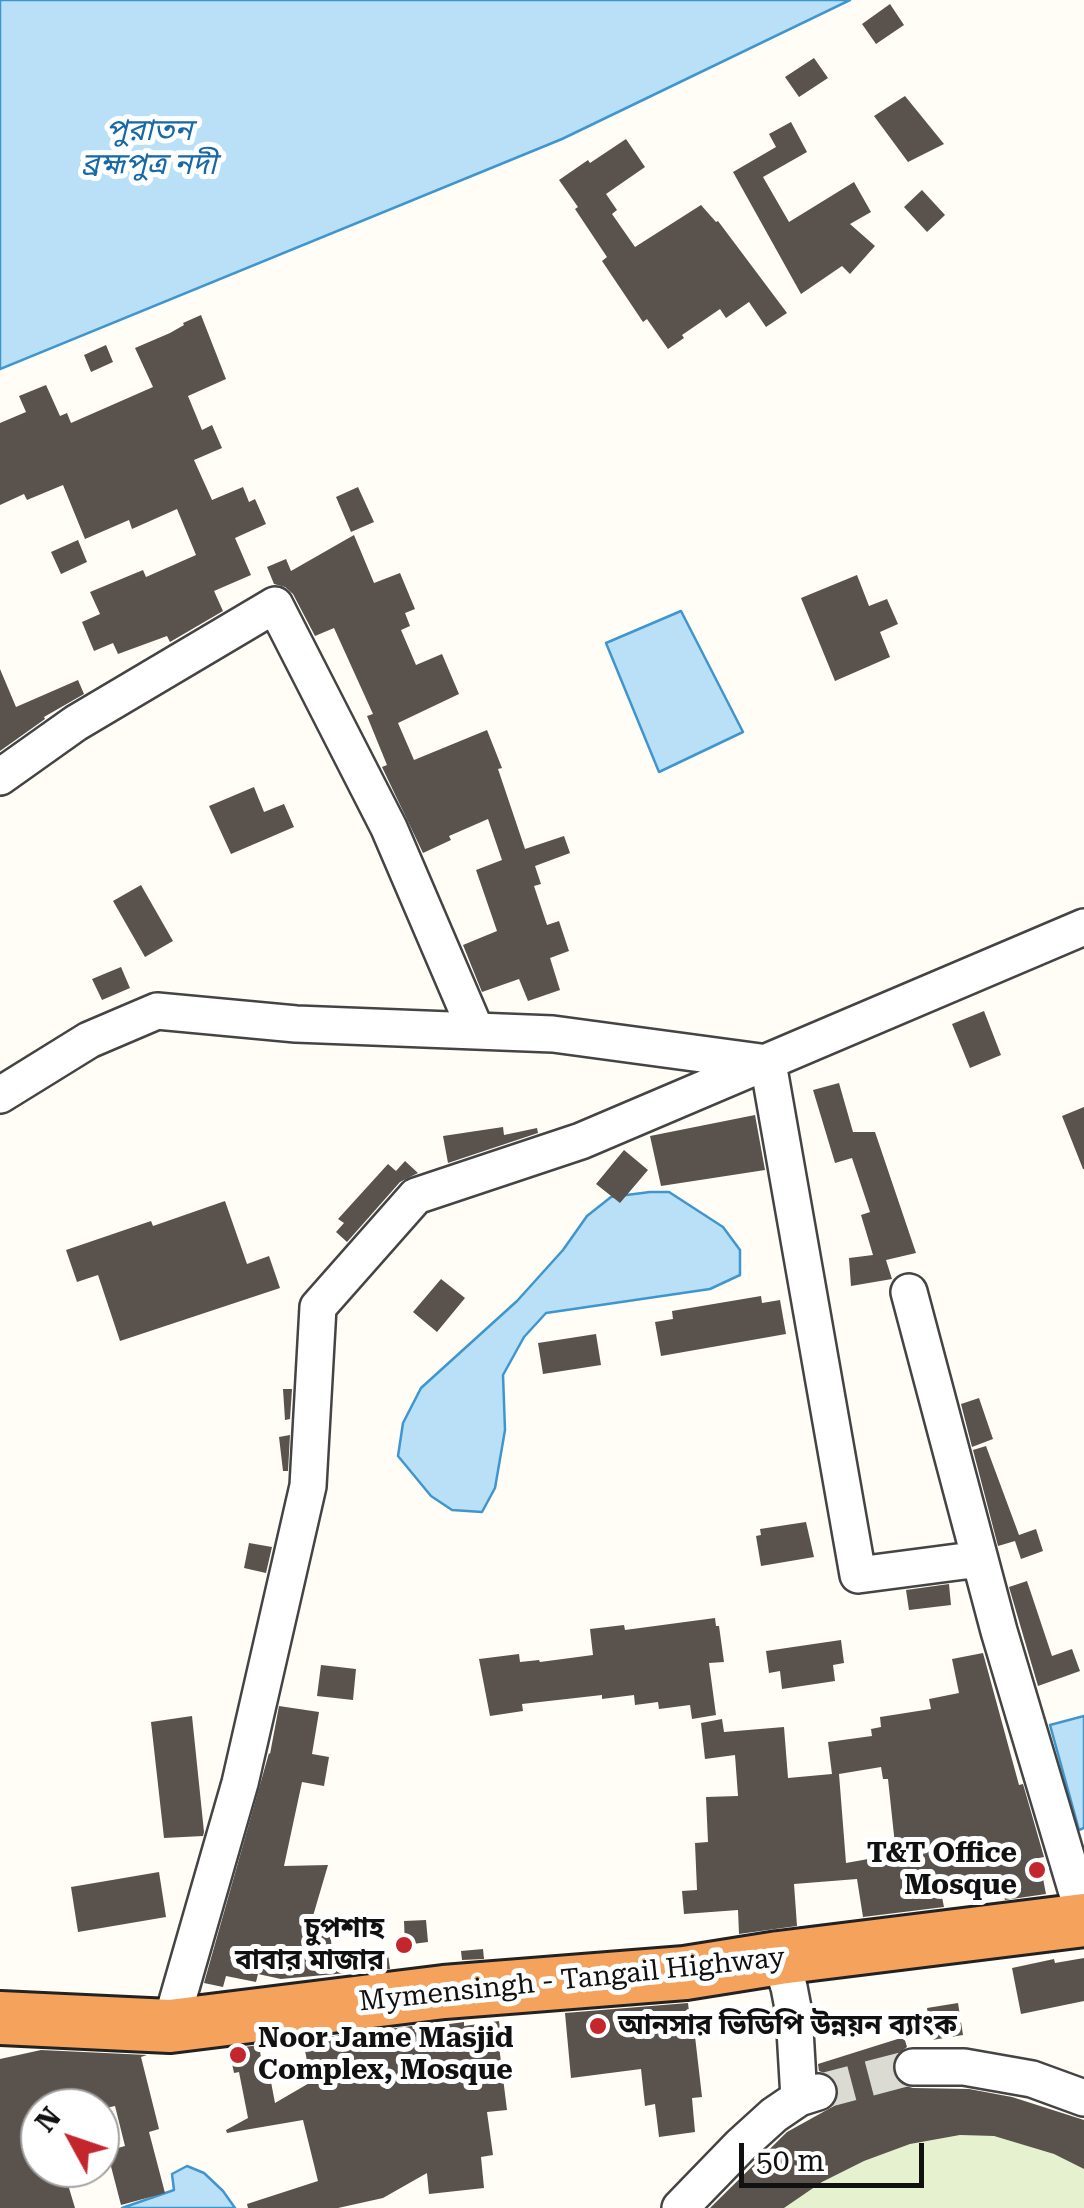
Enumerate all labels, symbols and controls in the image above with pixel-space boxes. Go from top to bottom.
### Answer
water label: পুরাতন ব্রহ্মপুত্র নদী [81,113,217,184]
place label: T&T Office Mosque [867,1837,1017,1903]
marker: T&T Office Mosque [1026,1859,1048,1881]
place label: চুপশাহ বাবার মাজার [235,1912,384,1978]
marker: চুপশাহ বাবার মাজার [393,1934,415,1956]
street label: Mymensingh - Tangail Highway [357,1941,787,2019]
place label: আনসার ভিডিপি উন্নয়ন ব্যাংক [618,2009,957,2043]
marker: আনসার ভিডিপি উন্নয়ন ব্যাংক [587,2015,609,2037]
place label: Noor Jame Masjid Complex, Mosque [258,2022,513,2088]
marker: Noor Jame Masjid Complex, Mosque [227,2044,249,2066]
north arrow [20,2088,120,2188]
text: N [29,2101,68,2139]
scale bar [744,2123,929,2185]
text: 50 m [756,2143,825,2178]

